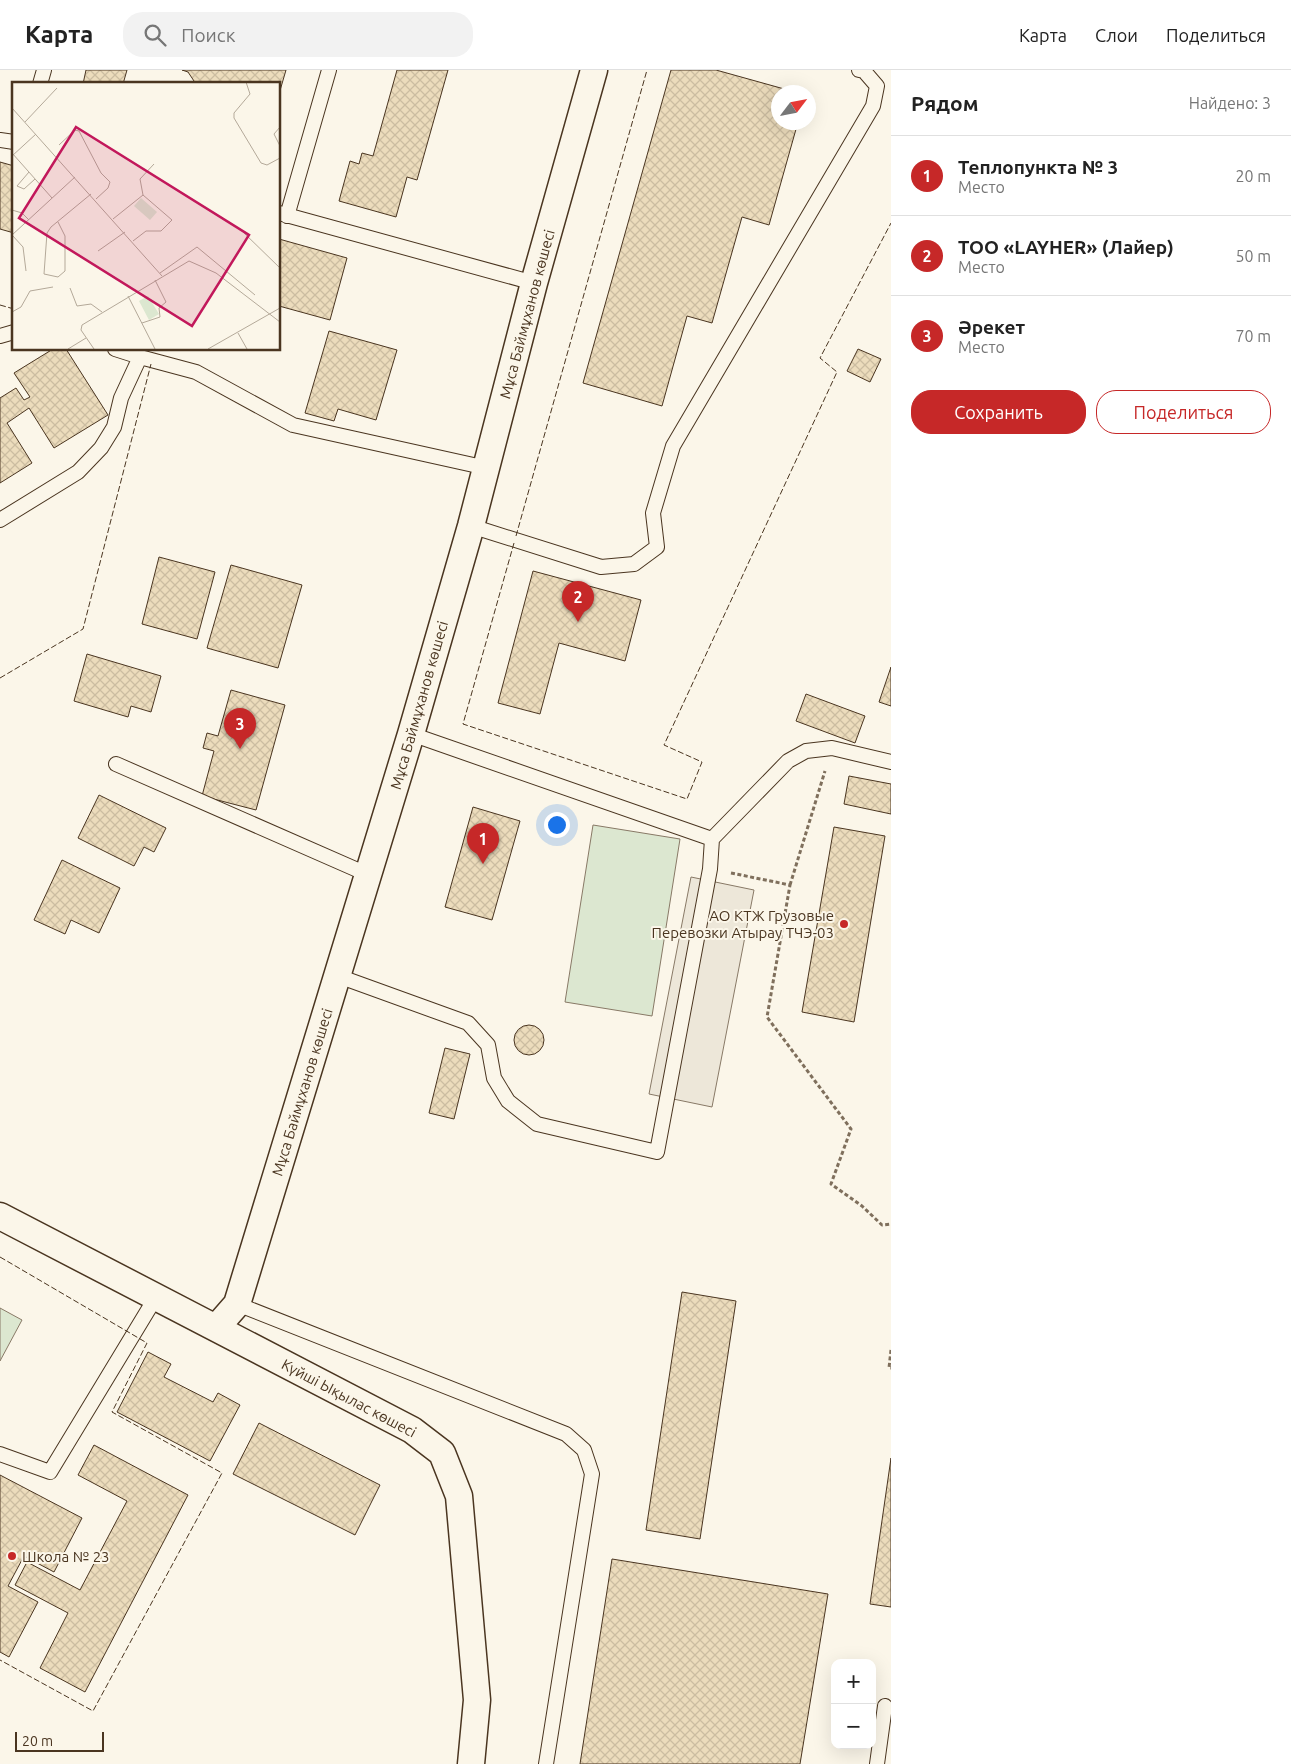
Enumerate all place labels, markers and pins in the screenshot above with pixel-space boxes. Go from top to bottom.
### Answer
pin: 2 [562,581,594,622]
pin: 3 [224,708,256,749]
pin: 1 [467,823,499,864]
place label: АО КТЖ Грузовые Перевозки Атырау ТЧЭ-03 [652,907,834,941]
marker: АО КТЖ Грузовые Перевозки Атырау ТЧЭ-03 [838,918,850,930]
place label: Школа № 23 [22,1548,110,1565]
marker: Школа № 23 [6,1550,18,1562]

